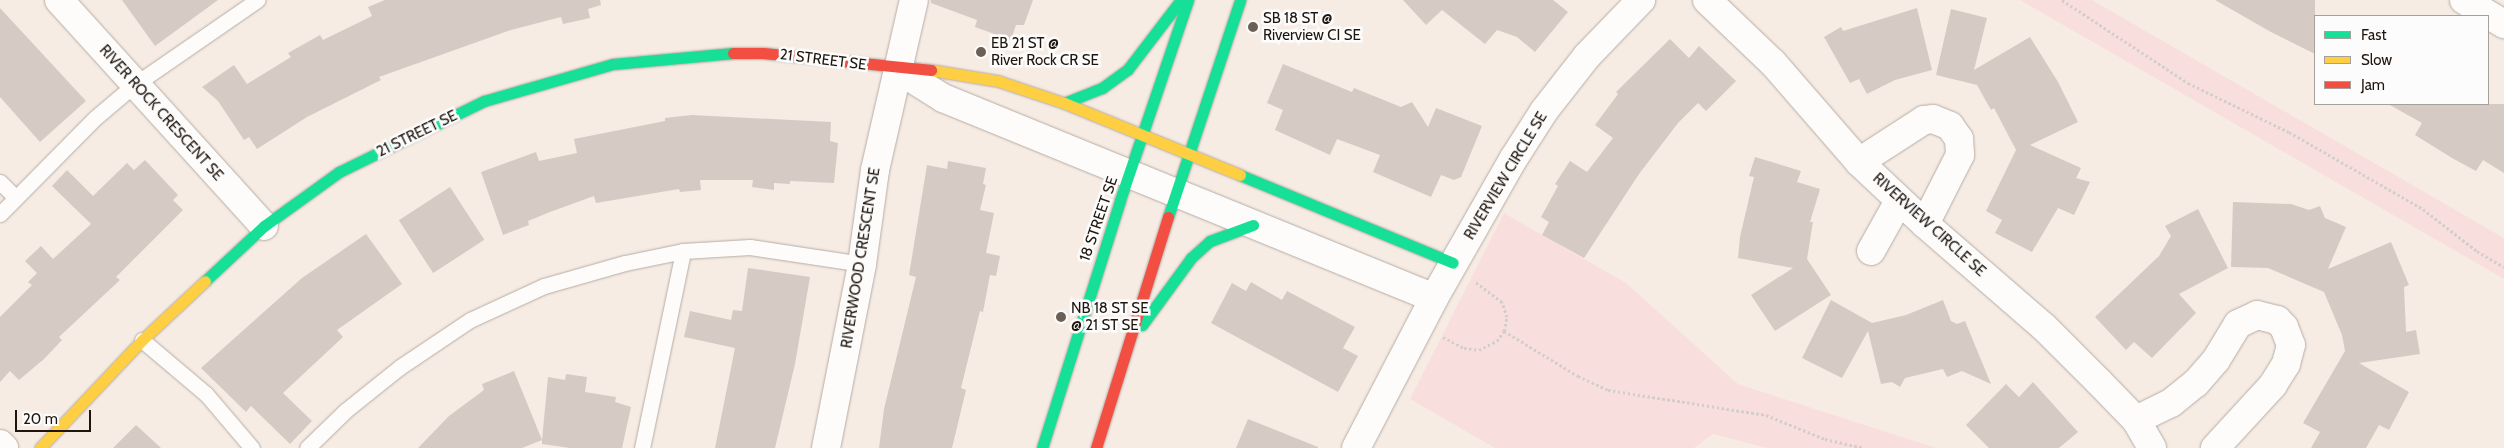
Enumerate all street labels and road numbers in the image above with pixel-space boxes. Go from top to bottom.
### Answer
street label: RIVER ROCK CRESCENT SE [95,41,227,185]
street label: 21 STREET SE [779,46,867,74]
street label: 21 STREET SE [374,107,460,161]
street label: RIVERVIEW CIRCLE SE [1461,109,1551,243]
street label: RIVERWOOD CRESCENT SE [838,166,884,350]
street label: RIVERVIEW CIRCLE SE [1869,170,1989,280]
street label: 18 STREET SE [1076,174,1122,264]

